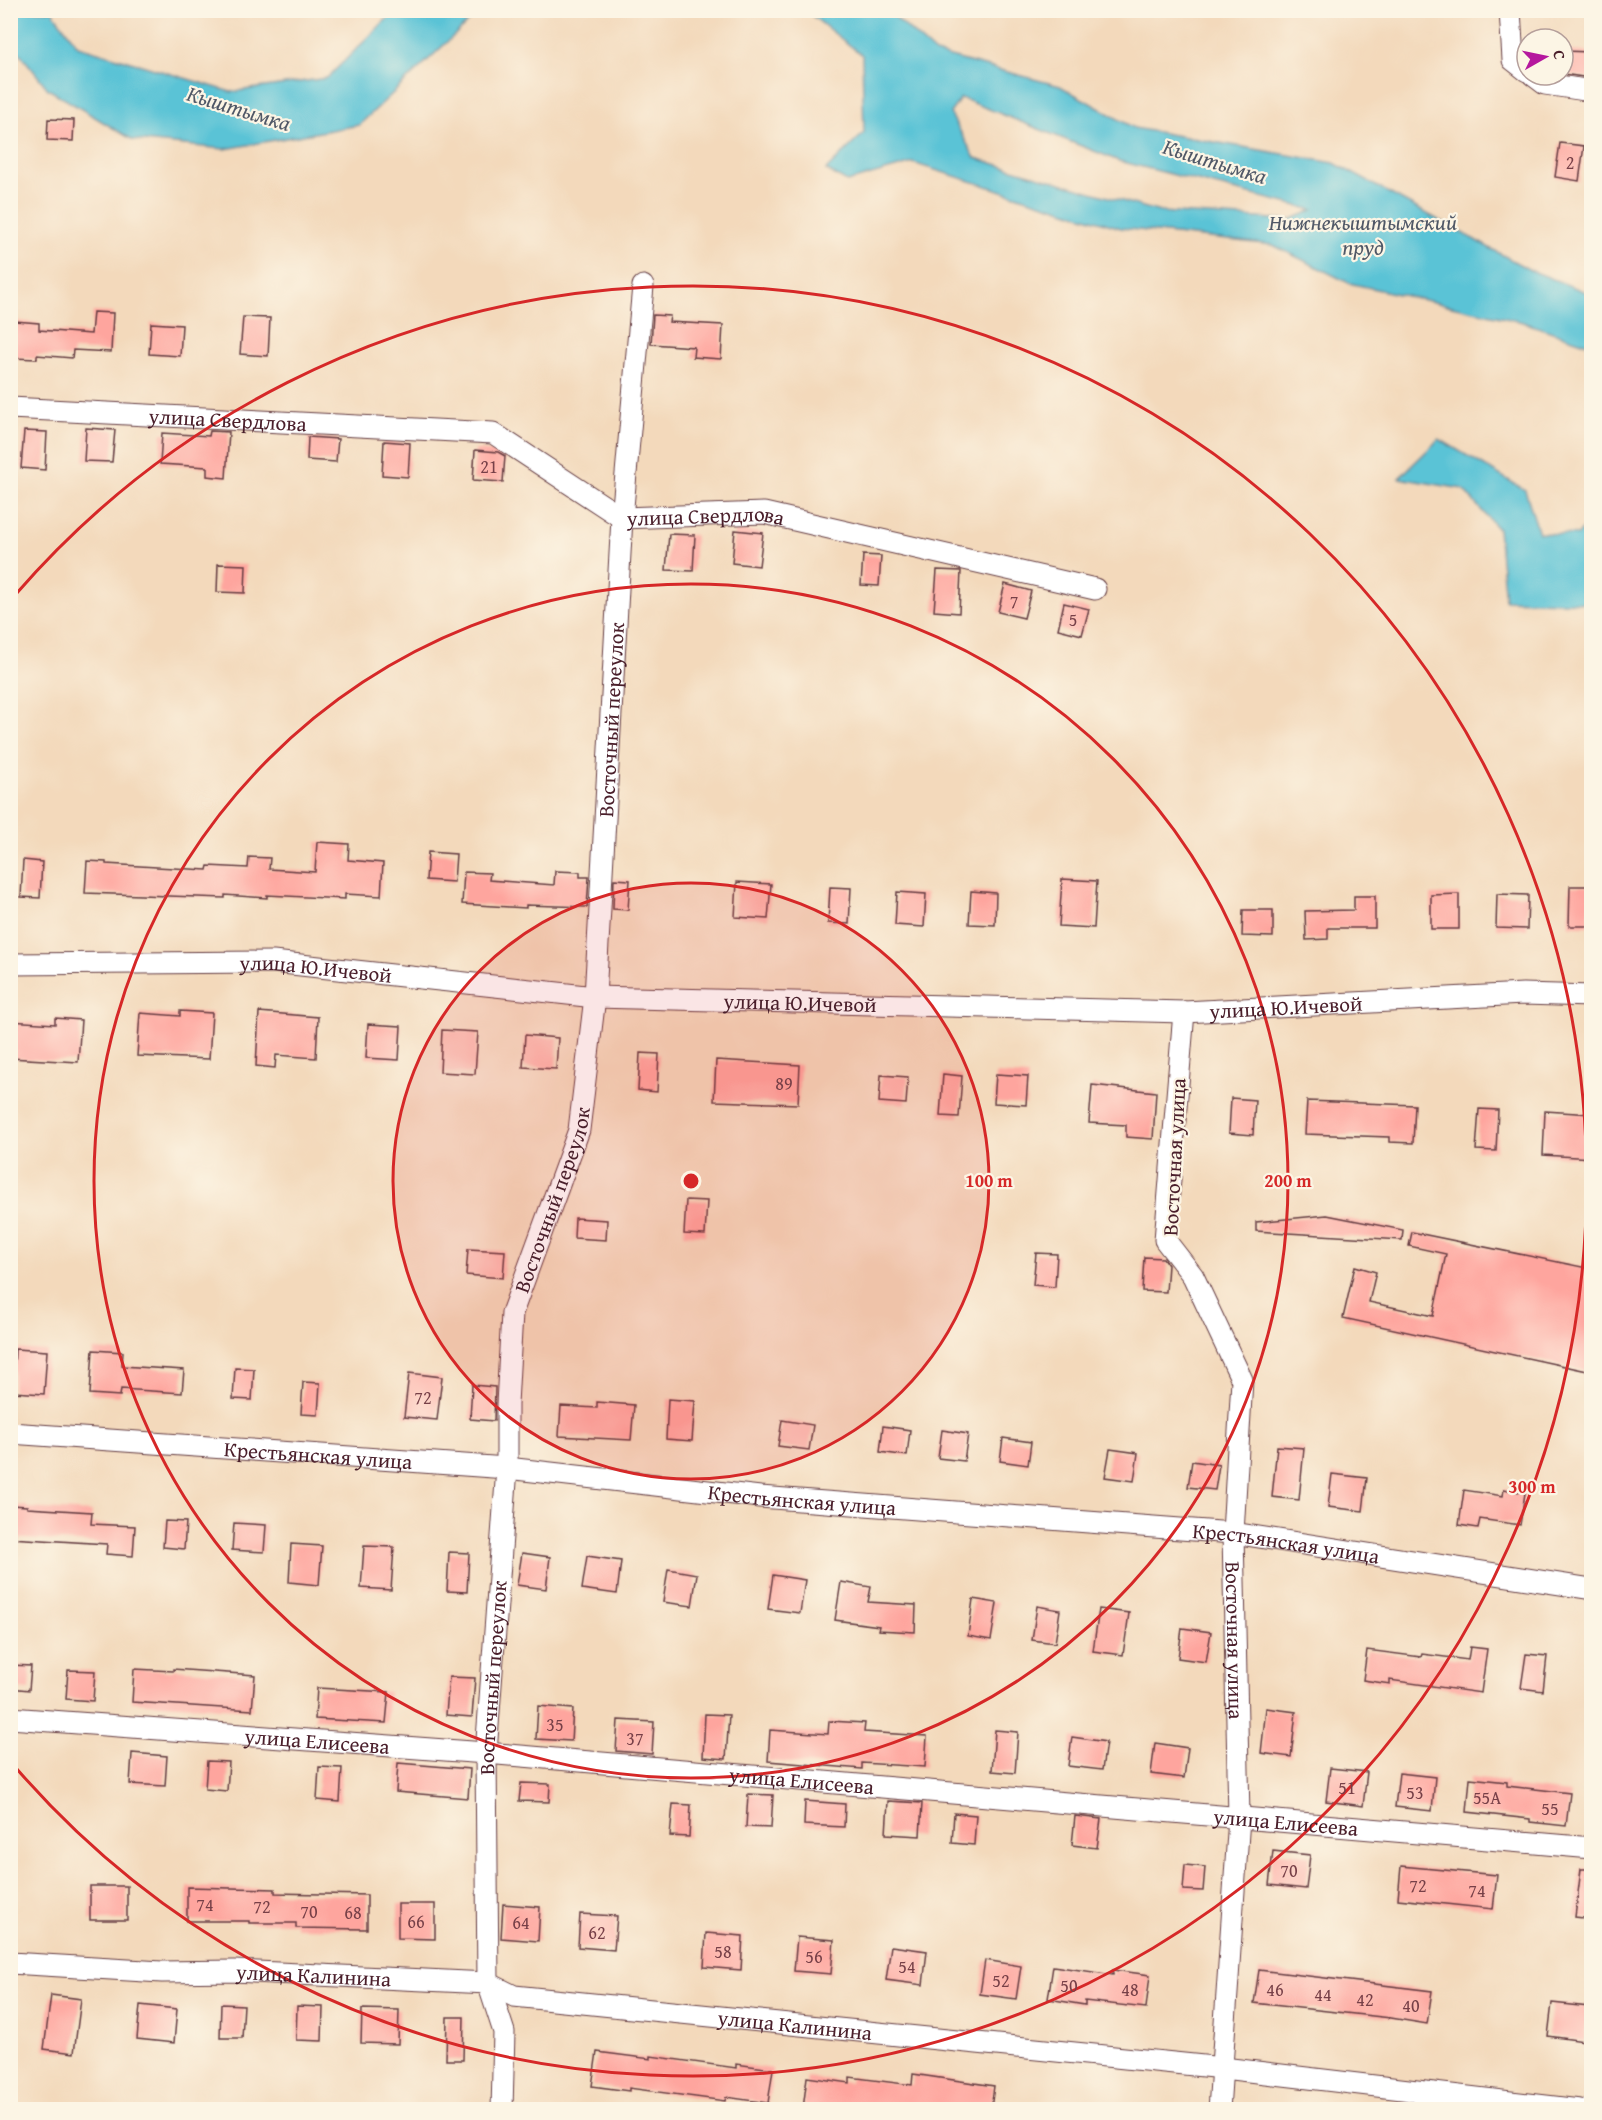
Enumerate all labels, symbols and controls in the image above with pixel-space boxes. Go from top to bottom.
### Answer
north arrow [1515,27,1575,87]
text: С [1547,48,1572,61]
water label: Кыштымка [183,77,295,139]
water label: Кыштымка [1159,130,1271,192]
house number: 2 [1566,149,1574,176]
water label: Нижнекыштымский пруд [1269,206,1457,263]
street label: улица Свердлова [147,400,307,439]
house number: 21 [480,453,498,480]
street label: улица Свердлова [625,497,788,533]
house number: 7 [1010,588,1018,615]
house number: 5 [1069,606,1077,633]
street label: Восточный переулок [590,622,632,818]
street label: улица Ю.Ичевой [238,946,394,990]
street label: улица Ю.Ичевой [722,985,877,1020]
street label: улица Ю.Ичевой [1207,987,1363,1026]
house number: 89 [775,1070,793,1097]
street label: Восточная улица [1154,1077,1194,1237]
street label: Восточный переулок [505,1105,597,1297]
text: 100 m [965,1167,1013,1194]
text: 200 m [1264,1167,1312,1194]
centre of rings [681,1171,701,1191]
house number: 72 [414,1384,432,1411]
street label: Крестьянская улица [223,1433,413,1477]
text: 300 m [1508,1473,1556,1500]
street label: Крестьянская улица [706,1476,897,1523]
street label: Крестьянская улица [1191,1514,1382,1571]
street label: Восточная улица [1218,1561,1252,1720]
street label: Восточный переулок [470,1579,514,1775]
house number: 35 [546,1711,564,1738]
street label: улица Елисеева [243,1720,391,1761]
house number: 37 [626,1725,644,1752]
street label: улица Елисеева [727,1758,875,1802]
house number: 51 [1338,1774,1356,1801]
house number: 53 [1406,1779,1424,1806]
house number: 55А [1473,1784,1501,1811]
house number: 55 [1541,1795,1559,1822]
street label: улица Елисеева [1211,1800,1359,1843]
house number: 70 [1280,1857,1298,1884]
house number: 72 [1409,1872,1427,1899]
house number: 74 [1468,1877,1486,1904]
house number: 74 [196,1891,214,1918]
house number: 72 [253,1893,271,1920]
house number: 70 [300,1898,318,1925]
house number: 68 [344,1899,362,1926]
house number: 66 [407,1908,425,1935]
house number: 64 [512,1909,530,1936]
house number: 62 [588,1919,606,1946]
house number: 58 [714,1938,732,1965]
house number: 56 [805,1943,823,1970]
house number: 54 [898,1953,916,1980]
street label: улица Калинина [234,1956,392,1994]
house number: 52 [992,1967,1010,1994]
house number: 50 [1060,1972,1078,1999]
house number: 48 [1121,1976,1139,2003]
house number: 46 [1266,1976,1284,2003]
house number: 44 [1314,1981,1332,2008]
house number: 42 [1356,1986,1374,2013]
house number: 40 [1402,1992,1420,2019]
street label: улица Калинина [715,2001,874,2048]

